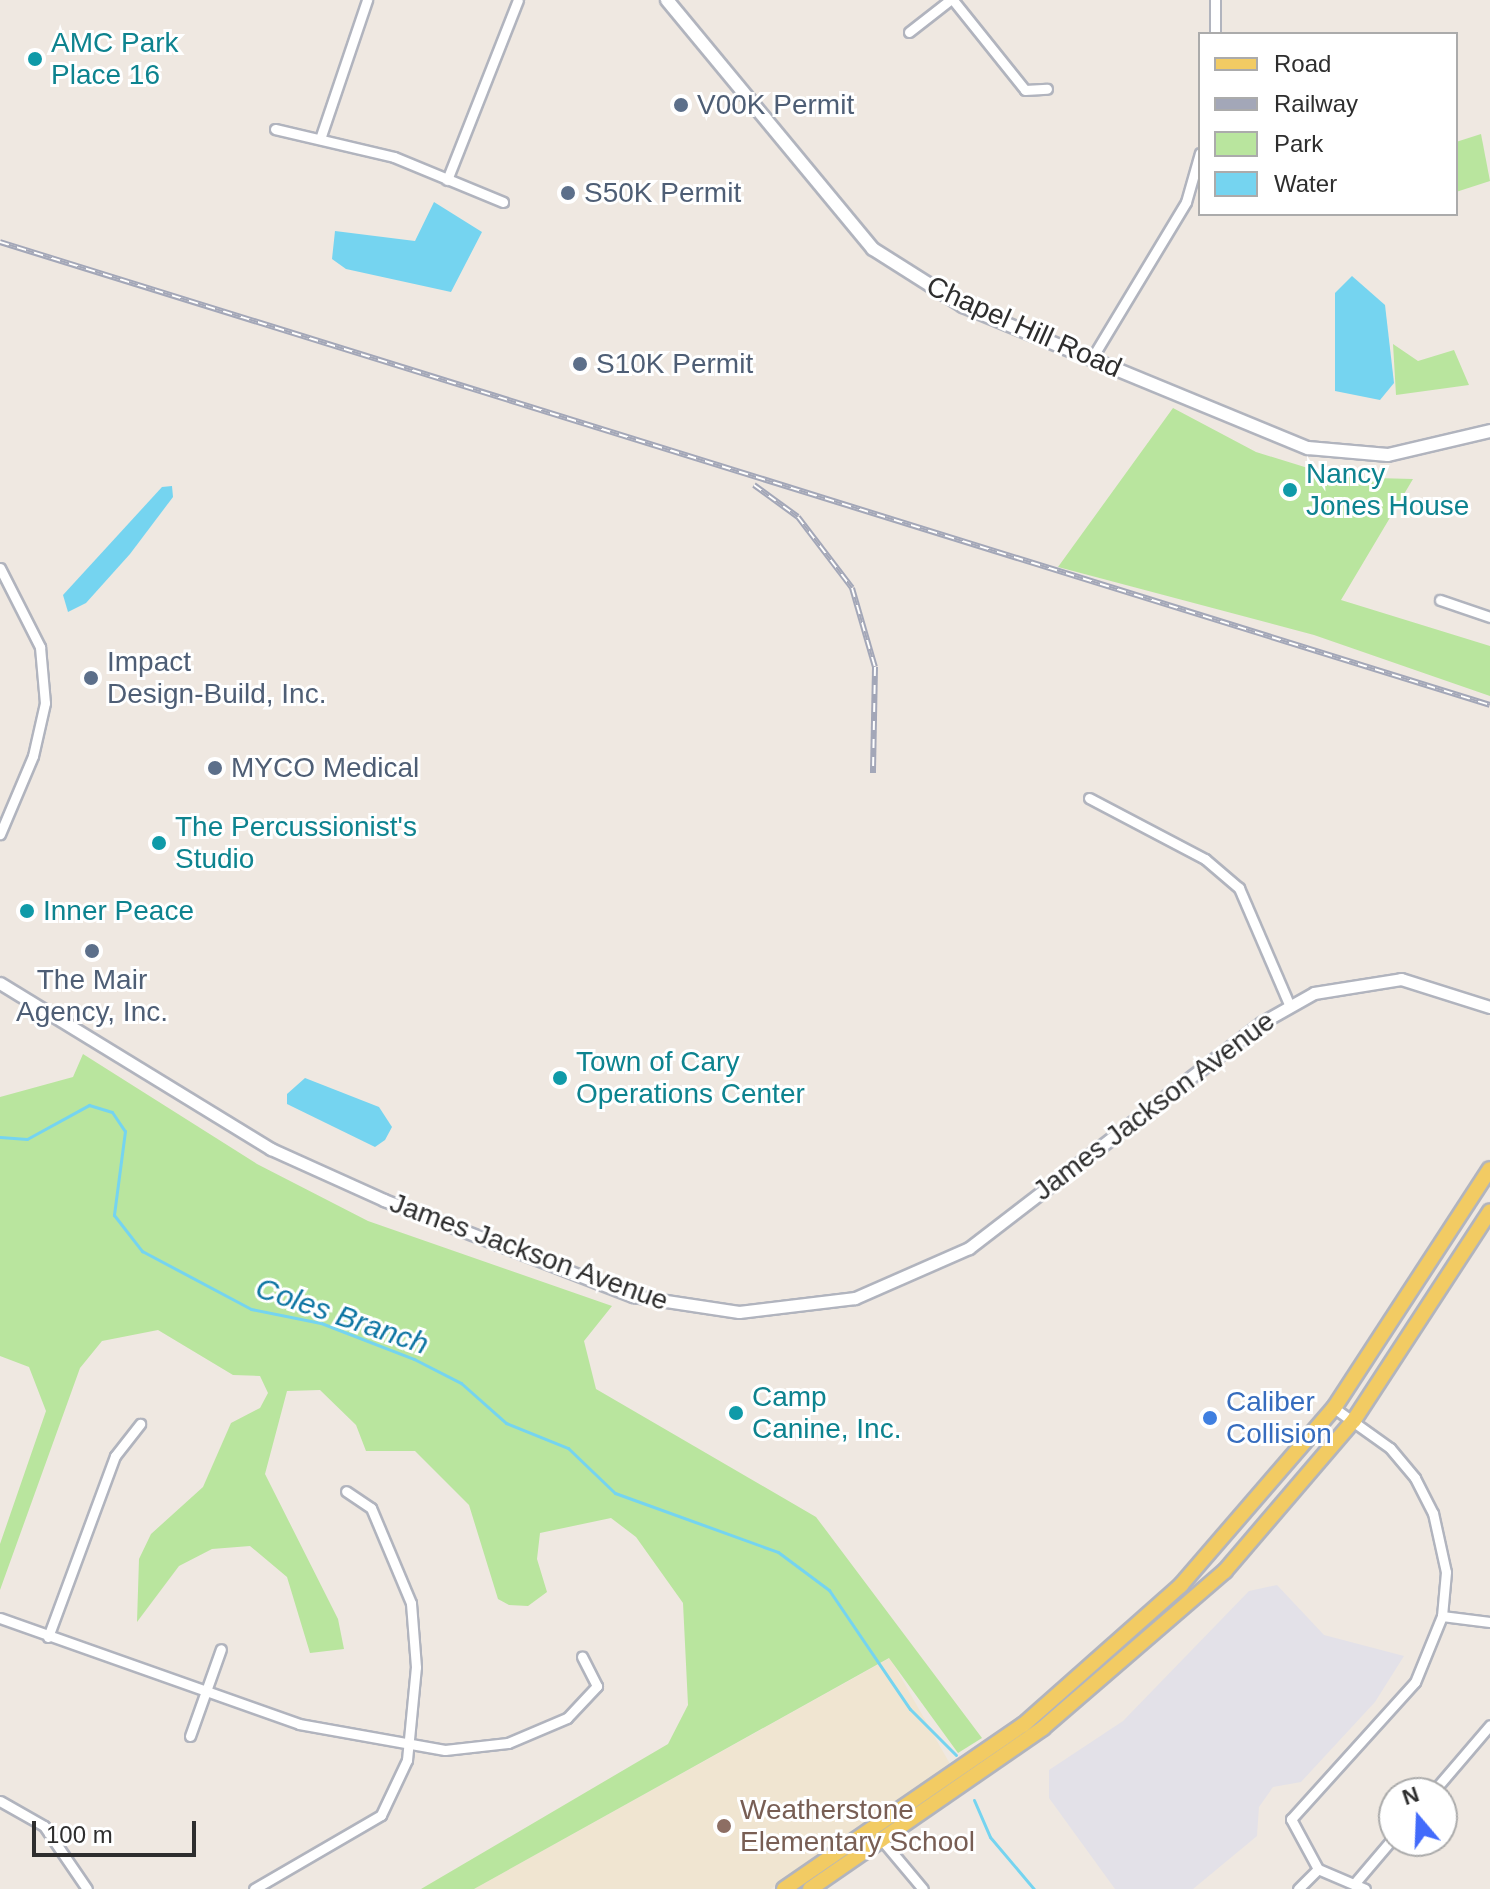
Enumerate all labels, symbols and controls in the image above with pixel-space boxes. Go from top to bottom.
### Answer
place label: AMC Park Place 16 [51,26,179,92]
legend [1198,32,1458,216]
marker: AMC Park Place 16 [26,50,44,68]
text: Road [1274,50,1331,77]
place label: V00K Permit [697,88,854,122]
text: Railway [1274,90,1358,117]
marker: V00K Permit [672,96,690,114]
text: Park [1274,130,1323,157]
text: Water [1274,170,1337,197]
place label: S50K Permit [584,176,741,210]
marker: S50K Permit [559,184,577,202]
street label: Chapel Hill Road [921,269,1127,385]
place label: S10K Permit [596,347,753,381]
marker: S10K Permit [571,355,589,373]
place label: Nancy Jones House [1306,457,1469,523]
marker: Nancy Jones House [1281,481,1299,499]
place label: Impact Design-Build, Inc. [107,645,326,711]
marker: Impact Design-Build, Inc. [82,669,100,687]
place label: MYCO Medical [231,751,419,785]
marker: MYCO Medical [206,759,224,777]
place label: The Percussionist's Studio [175,810,417,876]
marker: The Percussionist's Studio [150,834,168,852]
place label: Inner Peace [43,894,194,928]
marker: Inner Peace [18,902,36,920]
marker: The Mair Agency, Inc. [83,942,101,960]
place label: The Mair Agency, Inc. [16,963,168,1029]
street label: James Jackson Avenue [1026,1004,1282,1208]
place label: Town of Cary Operations Center [576,1045,805,1111]
marker: Town of Cary Operations Center [551,1069,569,1087]
street label: James Jackson Avenue [385,1186,673,1318]
water label: Coles Branch [251,1270,433,1362]
place label: Camp Canine, Inc. [752,1380,901,1446]
place label: Caliber Collision [1226,1385,1332,1451]
marker: Camp Canine, Inc. [727,1404,745,1422]
marker: Caliber Collision [1201,1409,1219,1427]
north arrow [1378,1777,1458,1857]
text: N [1399,1781,1422,1810]
place label: Weatherstone Elementary School [740,1793,975,1859]
scale bar [36,1805,200,1855]
marker: Weatherstone Elementary School [715,1817,733,1835]
text: 100 m [46,1821,113,1848]

